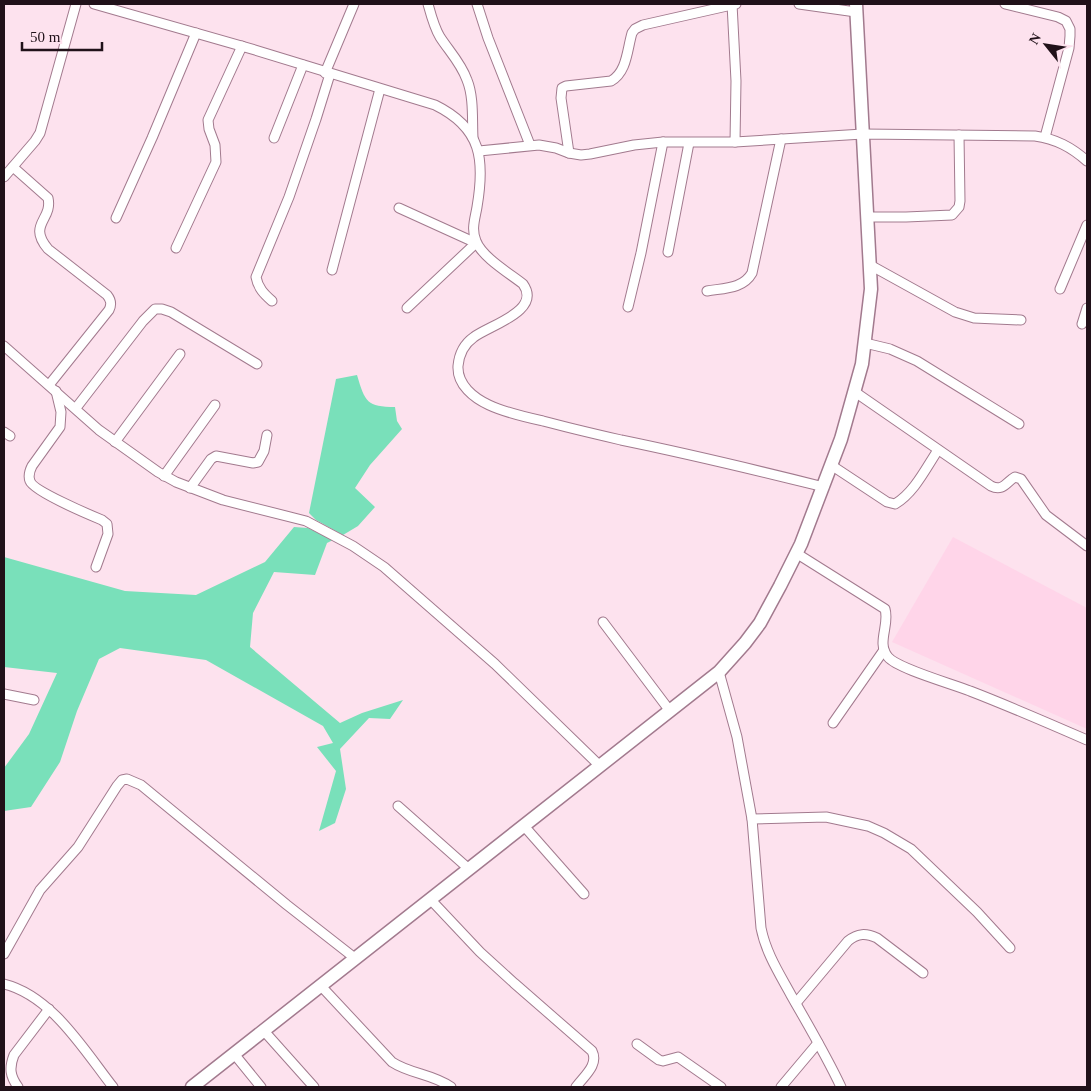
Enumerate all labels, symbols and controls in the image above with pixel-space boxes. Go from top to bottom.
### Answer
scale bar [22,20,102,52]
north arrow [1021,20,1071,70]
text: 50 m [30,29,61,45]
text: N [1026,31,1044,47]

